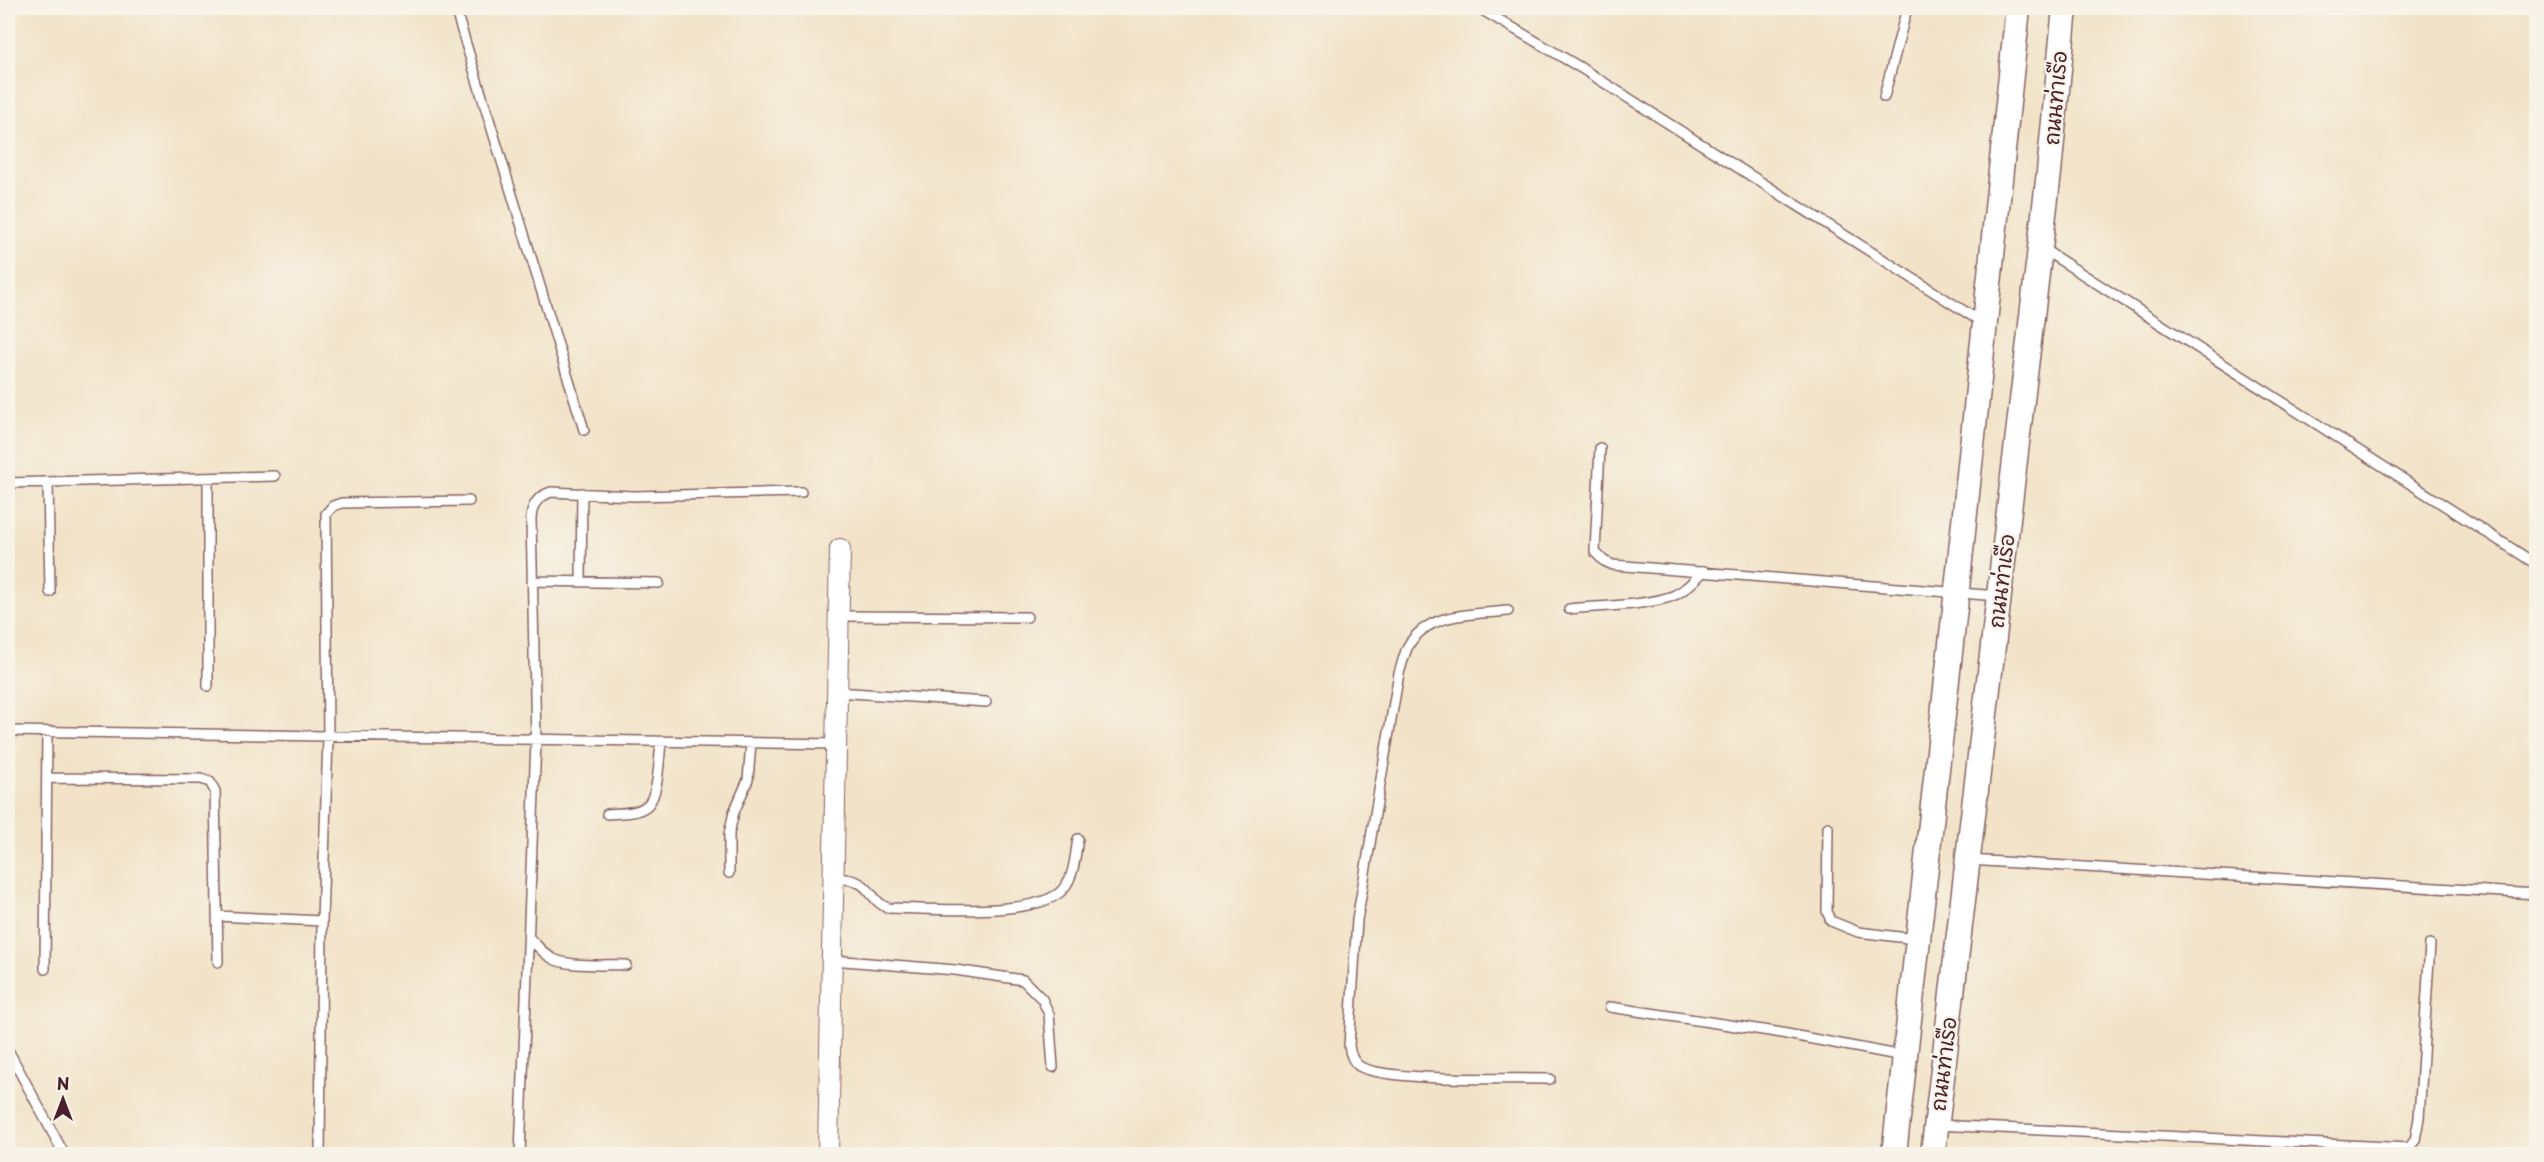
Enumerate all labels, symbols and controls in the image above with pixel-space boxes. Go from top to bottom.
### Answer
street label: ถนนท่าเรือ [2034,49,2074,146]
street label: ถนนท่าเรือ [1978,532,2022,630]
street label: ถนนท่าเรือ [1920,1015,1964,1113]
north arrow [33,1069,93,1129]
text: N [57,1071,69,1095]

